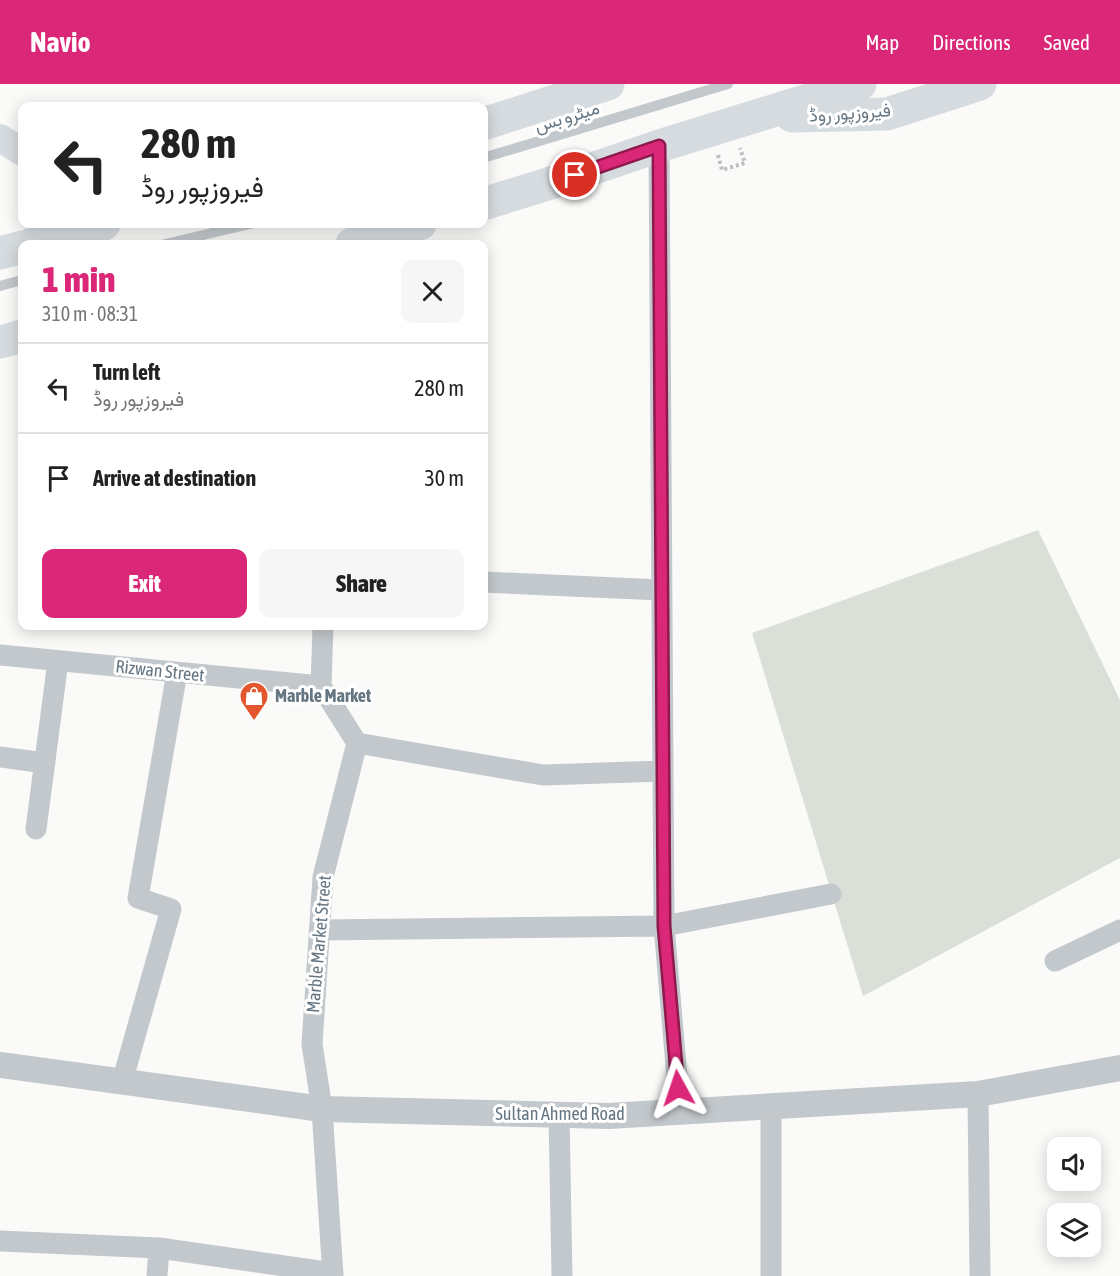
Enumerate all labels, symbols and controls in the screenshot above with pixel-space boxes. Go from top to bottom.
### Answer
text: Navio [30,26,91,58]
text: Map [865,30,899,54]
text: Directions [932,30,1011,54]
text: Saved [1044,30,1090,54]
street label: میٹرو بس [532,97,602,137]
street label: فیروزپور روڈ [808,99,892,128]
text: 280 m [141,119,236,167]
icon: left [42,126,120,204]
pin [549,149,600,200]
icon: arrive [558,158,591,191]
text: فیروزپور روڈ [141,172,264,203]
text: 1 min [42,258,116,300]
button: close [401,260,464,323]
text: 310 m · 08:31 [42,302,138,325]
text: Turn left [93,359,160,385]
icon: left [42,372,75,405]
text: 280 m [414,375,464,401]
text: فیروزپور روڈ [93,387,184,410]
icon: arrive [42,462,75,495]
text: Arrive at destination [93,465,256,491]
text: 30 m [424,465,464,491]
button: Exit [42,549,247,618]
button: Share [259,549,464,618]
street label: Rizwan Street [115,655,206,686]
shop icon: Marble Market [238,680,270,722]
place label: Marble Market [275,685,372,706]
street label: Marble Market Street [302,874,335,1014]
position arrow [646,1056,710,1120]
street label: Sultan Ahmed Road [495,1103,625,1124]
map controls [1047,1137,1101,1257]
button: sound [1047,1137,1101,1191]
button: layers [1047,1203,1101,1257]

